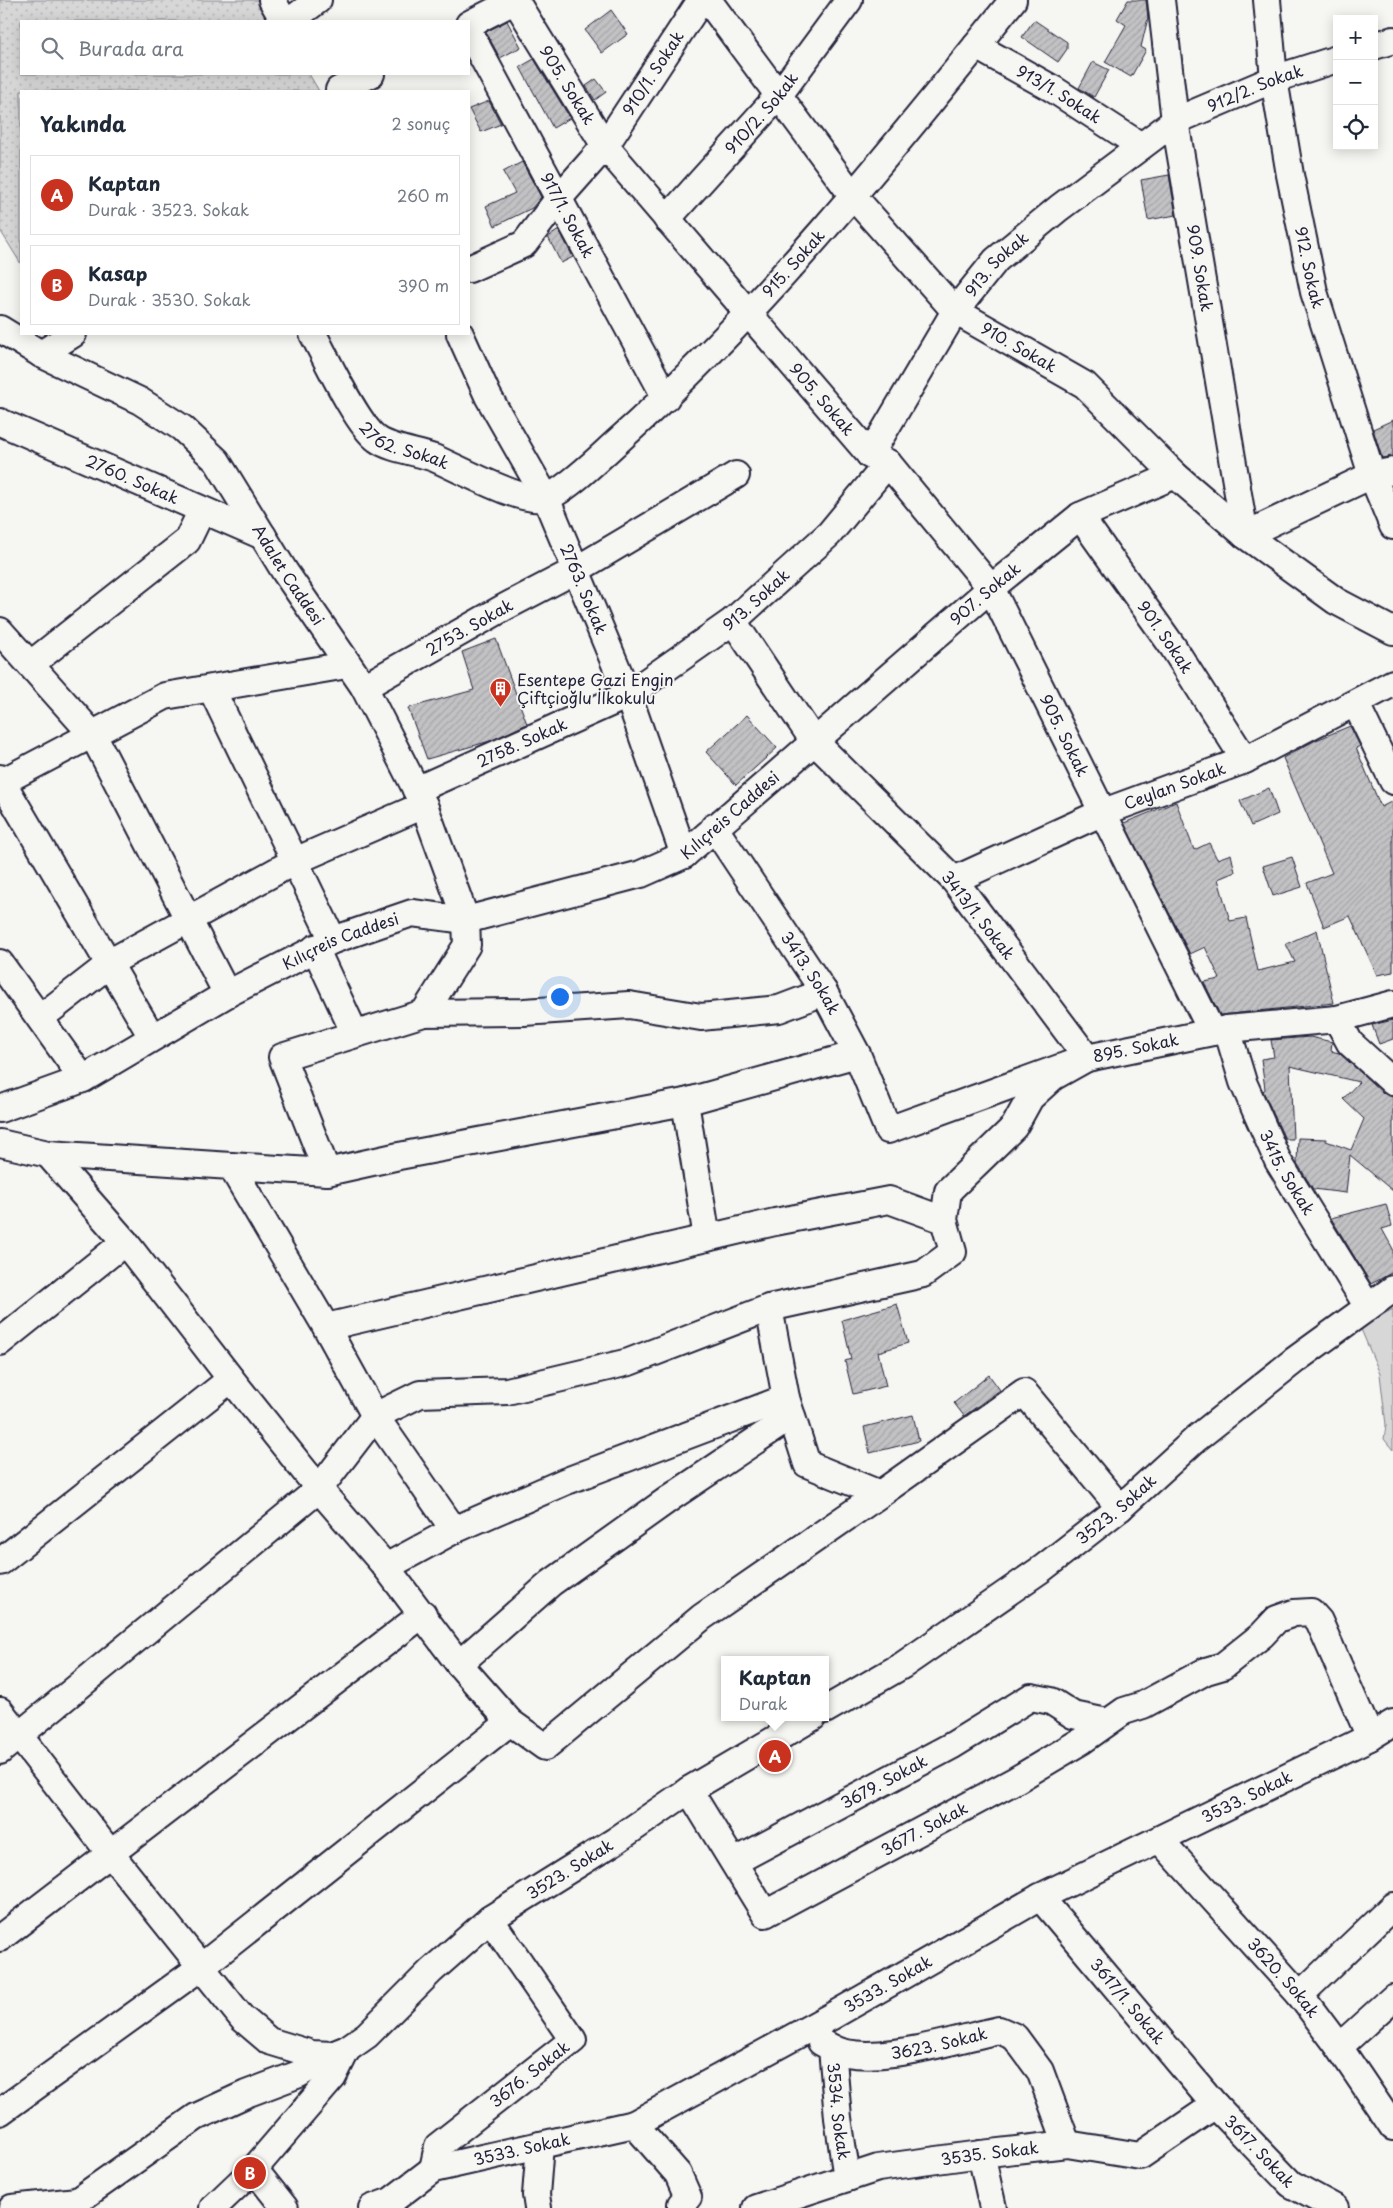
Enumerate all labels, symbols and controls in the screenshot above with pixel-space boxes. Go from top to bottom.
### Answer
map controls [1333,15,1378,150]
button: + [1333,15,1378,60]
search box [20,20,470,75]
street label: 910/1. Sokak [616,25,689,120]
icon: search [38,34,66,62]
text: Burada ara [78,34,183,62]
street label: 905. Sokak [535,40,602,129]
street label: 913/1. Sokak [1013,58,1107,129]
street label: 912/2. Sokak [1203,58,1306,117]
button: − [1333,60,1378,105]
street label: 910/2. Sokak [719,67,803,159]
button: locate [1333,105,1378,150]
text: Yakında [40,107,126,139]
text: 2 sonuç [392,111,450,135]
street label: 917/1. Sokak [536,168,601,262]
text: Kaptan [88,169,161,197]
text: A [51,183,63,207]
text: 260 m [397,183,449,207]
text: Durak · 3523. Sokak [88,197,249,221]
street label: 909. Sokak [1182,223,1220,313]
street label: 915. Sokak [756,224,830,302]
street label: 912. Sokak [1290,224,1331,311]
street label: 913. Sokak [958,225,1033,301]
text: Kasap [88,259,147,287]
text: B [52,273,62,297]
text: 390 m [398,273,449,297]
text: Durak · 3530. Sokak [88,287,251,311]
street label: 910. Sokak [977,315,1062,378]
street label: 905. Sokak [785,357,861,440]
street label: 2762. Sokak [354,416,454,474]
street label: 2760. Sokak [82,448,183,509]
street label: Adalet Caddesi [247,519,331,630]
street label: 2763. Sokak [555,540,614,638]
street label: 907. Sokak [944,556,1025,630]
street label: 913. Sokak [717,563,794,636]
street label: 2753. Sokak [421,592,517,661]
street label: 901. Sokak [1132,595,1200,678]
place label: Esentepe Gazi Engin Çiftçioğlu İlkokulu [517,667,674,709]
building icon: Esentepe Gazi Engin Çiftçioğlu İlkokulu [489,677,513,708]
street label: 905. Sokak [1035,690,1096,780]
street label: 2758. Sokak [473,711,570,772]
street label: Ceylan Sokak [1120,755,1229,815]
street label: Kılıçreis Caddesi [674,765,784,864]
street label: 3413/1. Sokak [936,865,1021,964]
street label: Kılıçreis Caddesi [278,905,402,975]
street label: 3413. Sokak [776,926,847,1018]
your location [547,984,573,1010]
street label: 895. Sokak [1090,1026,1181,1068]
street label: 3415. Sokak [1255,1125,1321,1219]
street label: 3523. Sokak [1070,1468,1161,1549]
popup [721,1656,829,1721]
text: Kaptan [739,1663,811,1691]
text: Durak [739,1691,788,1715]
pin: A [759,1737,791,1775]
street label: 3679. Sokak [836,1748,931,1814]
street label: 3533. Sokak [1197,1764,1296,1828]
street label: 3677. Sokak [876,1795,971,1861]
street label: 3523. Sokak [521,1832,617,1905]
street label: 3620. Sokak [1243,1932,1326,2022]
street label: 3533. Sokak [839,1948,936,2018]
street label: 3617/1. Sokak [1085,1952,1172,2049]
street label: 3623. Sokak [889,2020,989,2064]
street label: 3676. Sokak [484,2034,574,2112]
street label: 3534. Sokak [822,2061,857,2161]
street label: 3617. Sokak [1219,2109,1301,2192]
street label: 3533. Sokak [471,2126,572,2171]
street label: 3535. Sokak [939,2134,1040,2170]
pin: B [234,2154,266,2192]

